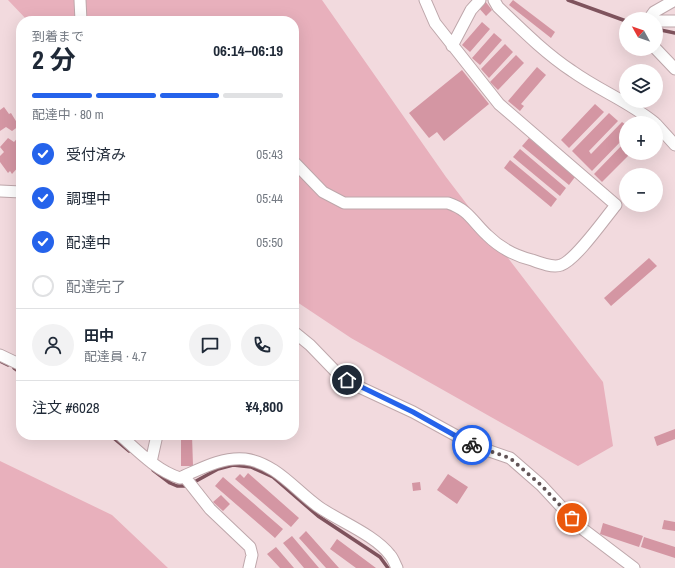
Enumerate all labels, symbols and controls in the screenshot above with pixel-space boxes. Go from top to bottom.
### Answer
north arrow [619,12,663,56]
map controls [619,12,663,212]
text: 到着まで [32,28,84,45]
text: 06:14–06:19 [213,40,283,61]
text: 2 分 [32,42,76,77]
button: layers [619,64,663,108]
text: 配達中 · 80 m [32,106,104,123]
button: + [619,116,663,160]
icon: check [32,143,54,165]
text: 受付済み [66,144,126,165]
text: 05:43 [256,146,283,163]
button: − [619,168,663,212]
icon: check [32,187,54,209]
text: 調理中 [66,188,111,209]
text: 05:44 [256,190,283,207]
icon: check [32,231,54,253]
text: 配達中 [66,232,111,253]
text: 05:50 [256,234,283,251]
text: 配達完了 [66,276,126,297]
button: person [32,324,74,366]
button: chat [189,324,231,366]
button: phone [241,324,283,366]
text: 田中 [84,325,114,346]
text: 配達員 · 4.7 [84,348,147,365]
pin [330,363,364,397]
icon: home [336,369,358,391]
text: ¥4,800 [245,396,283,417]
text: 注文 #6028 [32,397,100,418]
courier [452,425,492,465]
icon: bike [461,434,483,456]
pin [555,501,589,535]
icon: bag [561,507,583,529]

